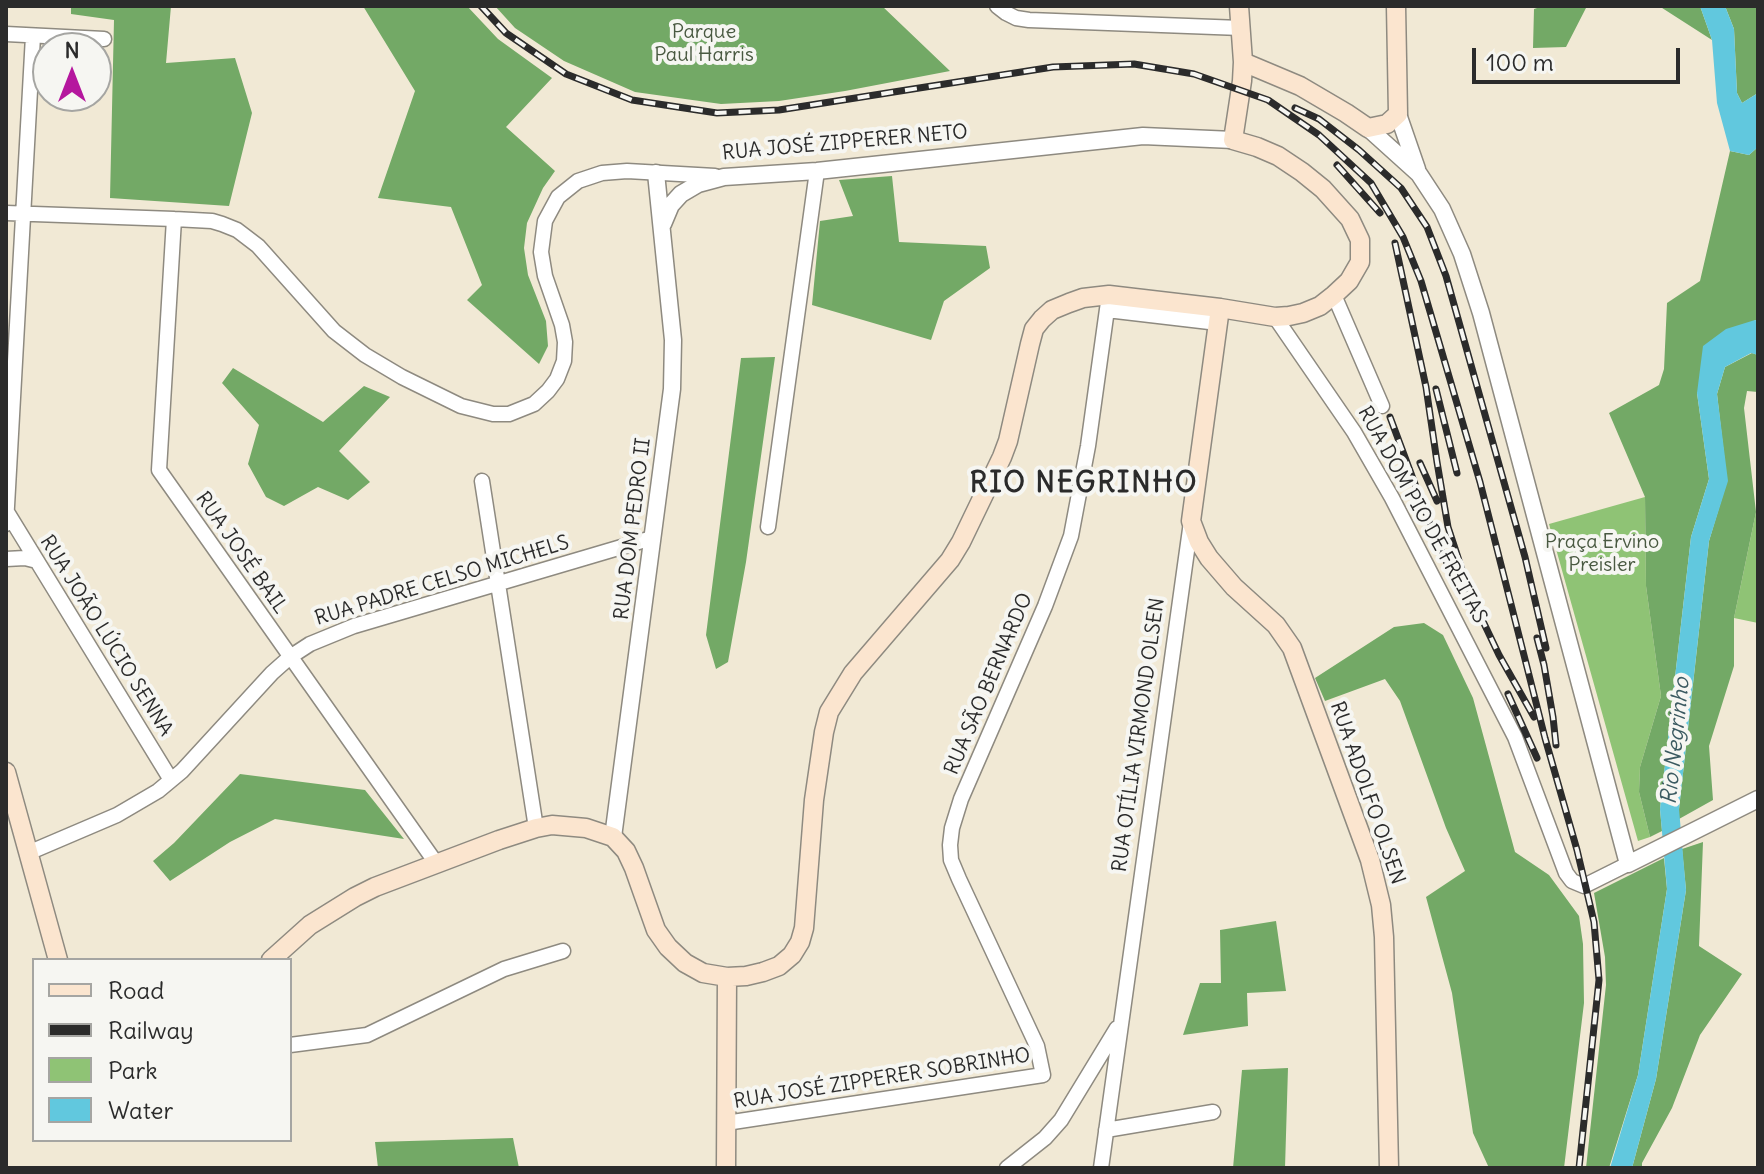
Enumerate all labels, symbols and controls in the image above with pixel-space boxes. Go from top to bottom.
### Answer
park label: Parque Paul Harris [654,20,754,67]
north arrow [32,32,112,112]
scale bar [1476,32,1684,82]
text: N [64,36,80,64]
text: 100 m [1486,47,1554,77]
street label: RUA JOSÉ ZIPPERER NETO [721,120,969,166]
street label: RUA DOM PIO DE FREITAS [1352,402,1492,628]
street label: RUA DOM PEDRO II [610,437,656,621]
district label: RIO NEGRINHO [970,467,1198,501]
street label: RUA JOSÉ BAIL [190,488,292,618]
park label: Praça Ervino Preisler [1545,530,1659,577]
street label: RUA JOÃO LÚCIO SENNA [34,531,178,741]
street label: RUA PADRE CELSO MICHELS [312,531,572,631]
street label: RUA SÃO BERNARDO [940,590,1038,778]
street label: RUA OTÍLIA VIRMOND OLSEN [1108,596,1170,874]
water label: Rio Negrinho [1656,676,1696,806]
street label: RUA ADOLFO OLSEN [1324,698,1410,888]
legend [32,958,292,1142]
text: Road [108,975,164,1005]
text: Railway [108,1015,194,1045]
street label: RUA JOSÉ ZIPPERER SOBRINHO [732,1044,1032,1114]
text: Park [108,1055,158,1085]
text: Water [108,1095,173,1125]

